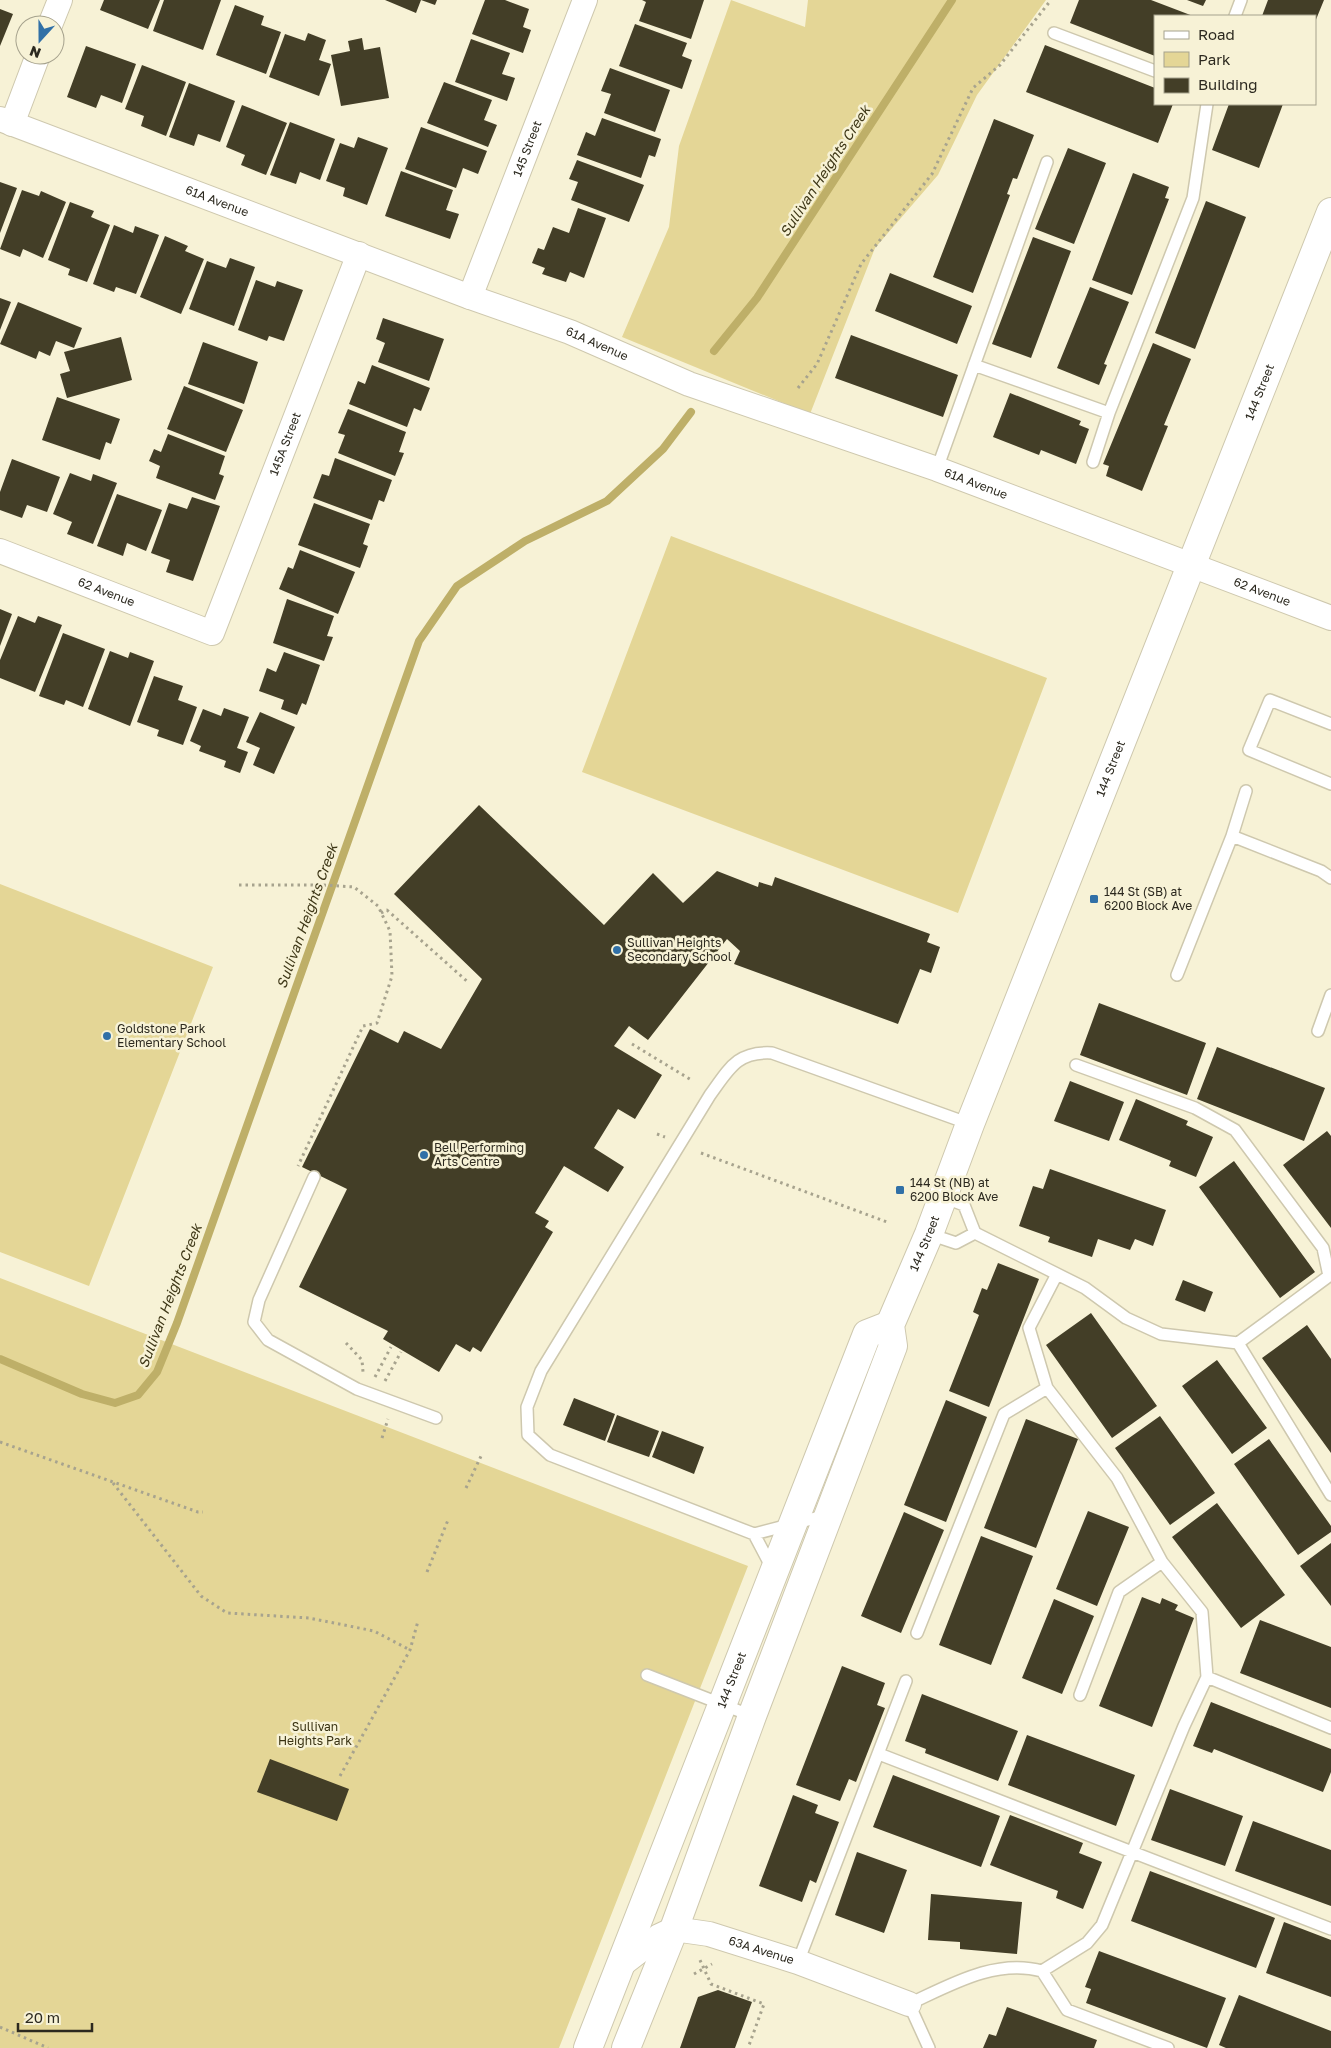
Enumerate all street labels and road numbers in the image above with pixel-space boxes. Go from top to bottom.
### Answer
street label: 145 Street [509,118,545,179]
street label: 61A Avenue [183,182,251,220]
street label: 61A Avenue [564,323,631,364]
street label: 144 Street [1241,361,1277,422]
street label: 145A Street [266,410,304,478]
street label: 61A Avenue [942,464,1010,502]
street label: 62 Avenue [76,574,137,609]
street label: 62 Avenue [1232,574,1293,609]
street label: 144 Street [1092,738,1128,799]
street label: 144 Street [906,1213,942,1273]
street label: 144 Street [714,1649,749,1710]
street label: 63A Avenue [727,1933,796,1967]

